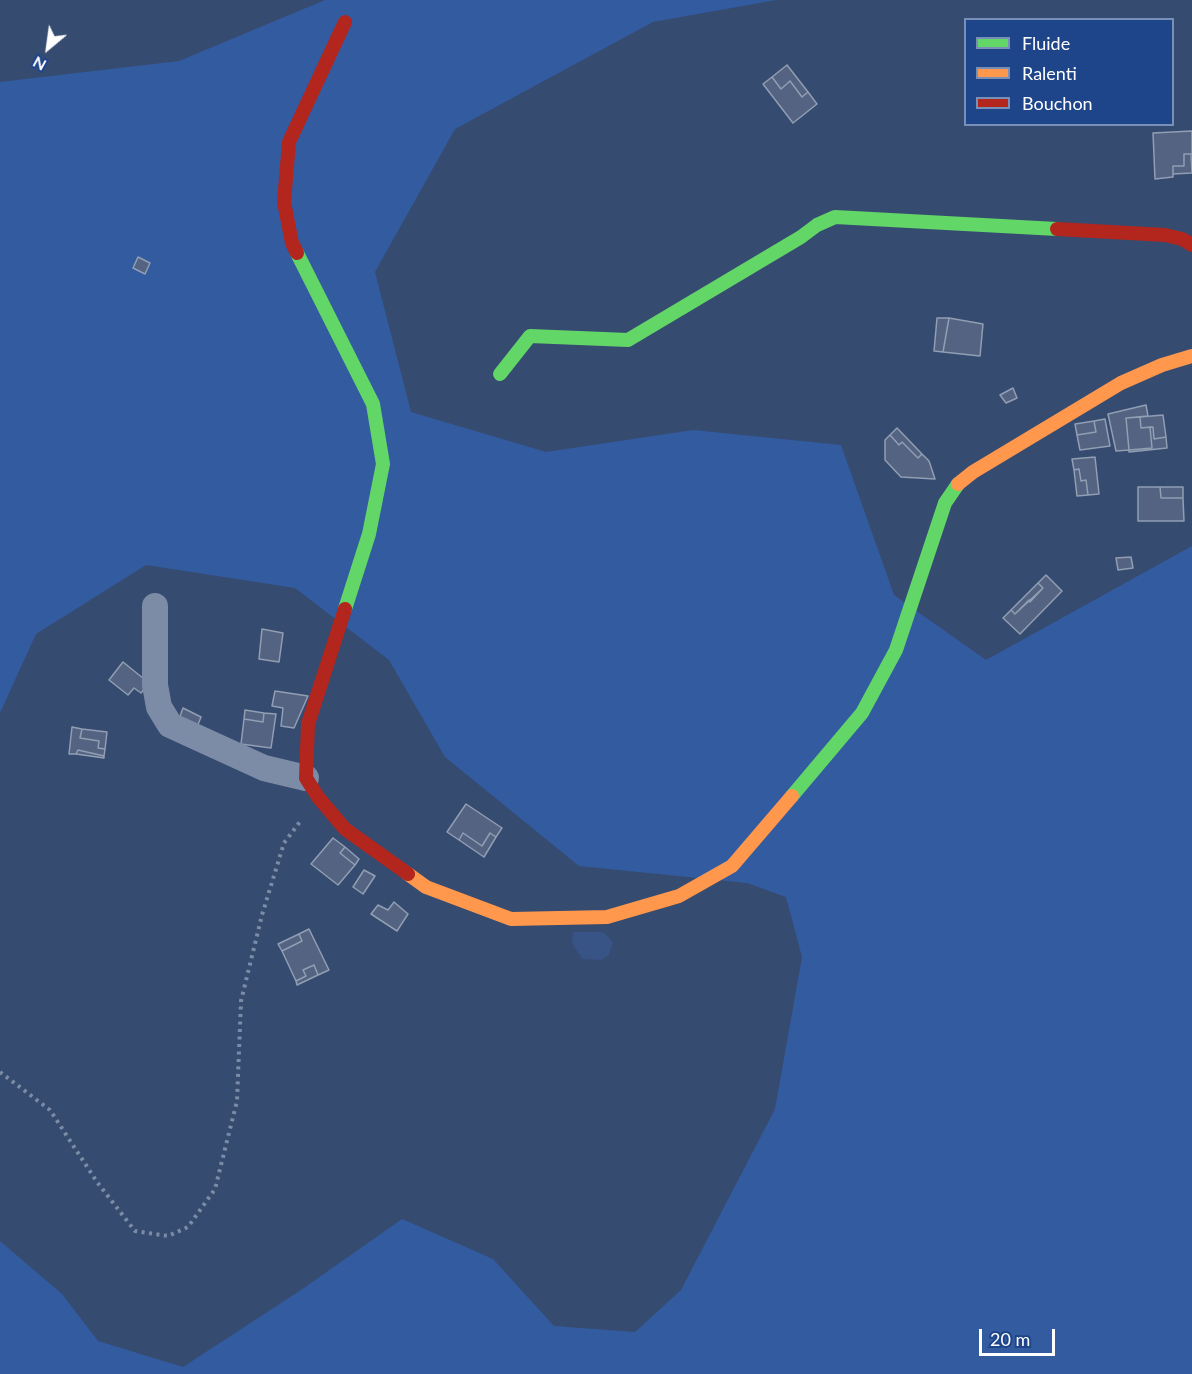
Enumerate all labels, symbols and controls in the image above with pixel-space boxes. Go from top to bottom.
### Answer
north arrow [18,18,78,78]
legend [964,18,1174,126]
text: Fluide [1022,32,1070,54]
text: N [29,53,49,75]
text: Ralenti [1022,62,1077,84]
text: Bouchon [1022,92,1093,114]
scale bar [982,1317,1058,1355]
text: 20 m [990,1328,1030,1350]

